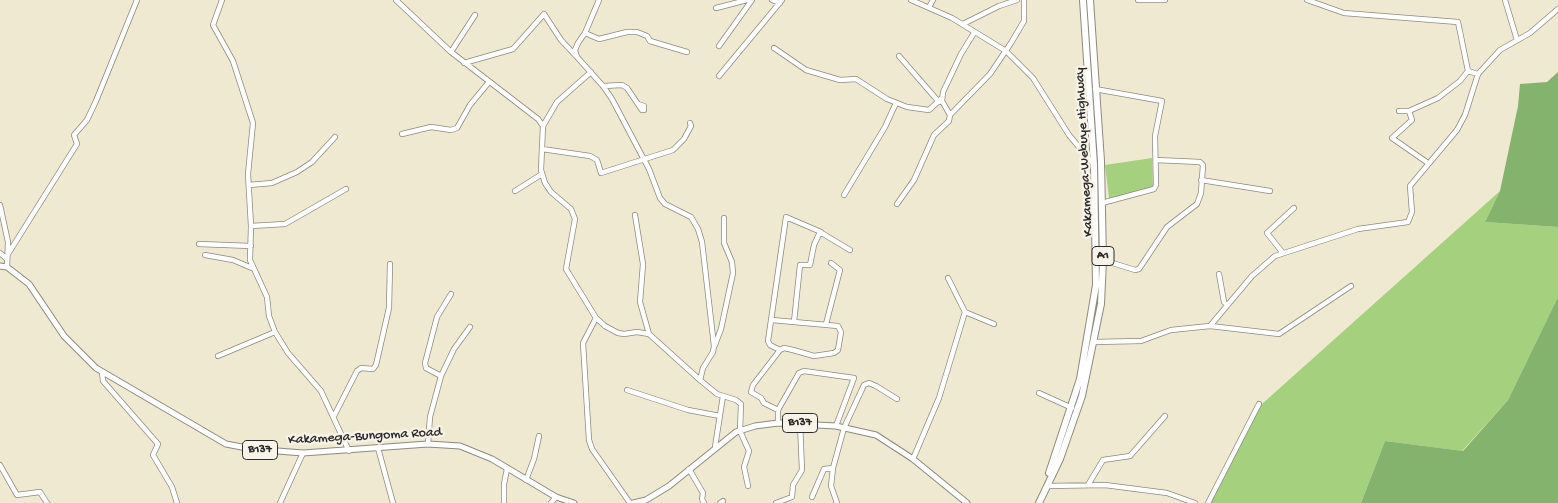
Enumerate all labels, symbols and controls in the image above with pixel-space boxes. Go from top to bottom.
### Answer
street label: Kakamega-Webuye Highway [1072,67,1098,237]
road number: A1 [1092,247,1114,266]
road number: B137 [782,413,818,432]
street label: Kakamega-Bungoma Road [288,425,442,449]
road number: B137 [242,440,278,460]

